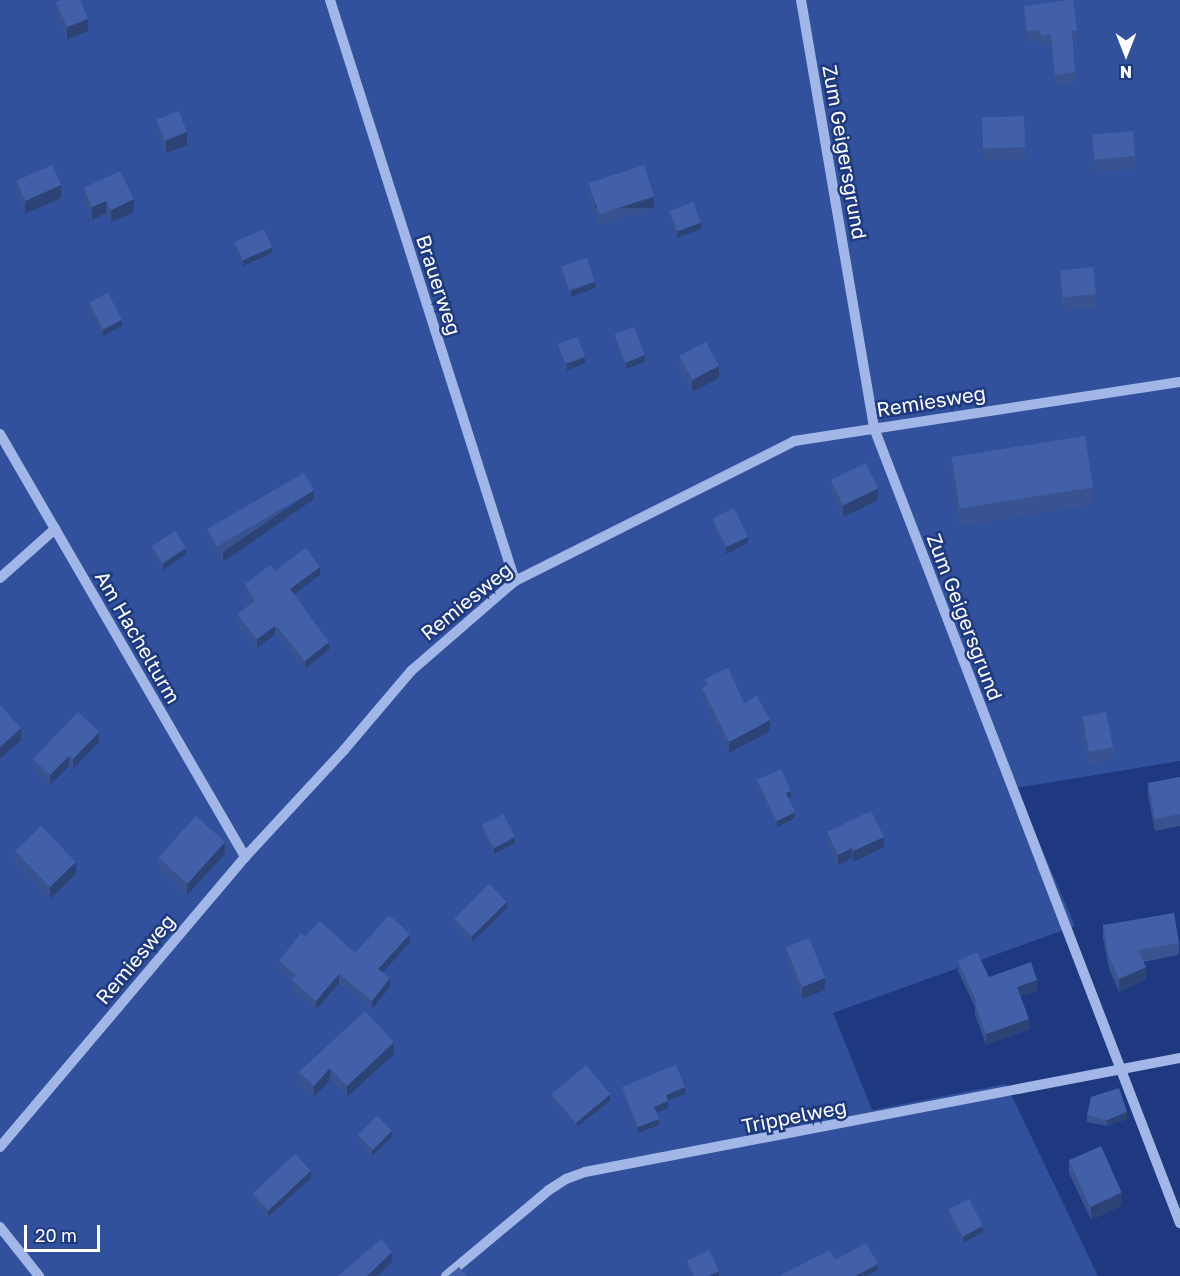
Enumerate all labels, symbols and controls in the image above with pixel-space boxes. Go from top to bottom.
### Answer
north arrow [1096,24,1156,84]
text: N [1120,62,1132,82]
street label: Zum Geigersgrund [818,63,872,241]
street label: Brauerweg [412,232,466,338]
street label: Remiesweg [875,381,987,421]
street label: Zum Geigersgrund [922,530,1008,704]
street label: Remiesweg [416,557,516,645]
street label: Am Hachelturm [90,566,186,708]
street label: Remiesweg [90,909,180,1009]
street label: Trippelweg [740,1094,848,1138]
scale bar [27,1213,104,1251]
text: 20 m [35,1224,77,1246]

